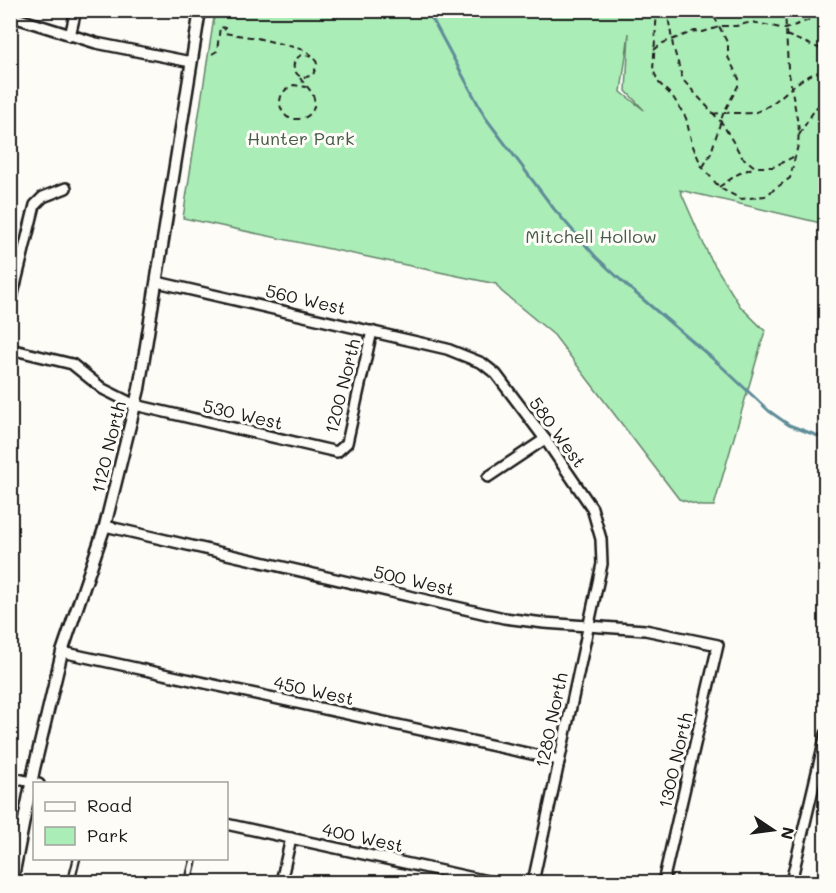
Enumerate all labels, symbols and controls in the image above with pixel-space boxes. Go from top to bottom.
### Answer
park label: Hunter Park [247,126,355,150]
park label: Mitchell Hollow [525,224,657,248]
street label: 560 West [263,278,349,320]
street label: 1200 North [319,336,365,436]
street label: 580 West [524,392,592,472]
street label: 530 West [201,393,285,435]
street label: 1120 North [85,398,131,496]
street label: 500 West [371,559,457,601]
street label: 450 West [272,670,356,710]
street label: 1280 North [529,670,573,770]
street label: 1300 North [652,710,698,810]
legend [33,782,228,860]
text: Road [87,793,132,817]
north arrow [743,800,803,860]
street label: 400 West [320,817,406,857]
text: Park [87,823,128,847]
text: N [777,825,800,842]

